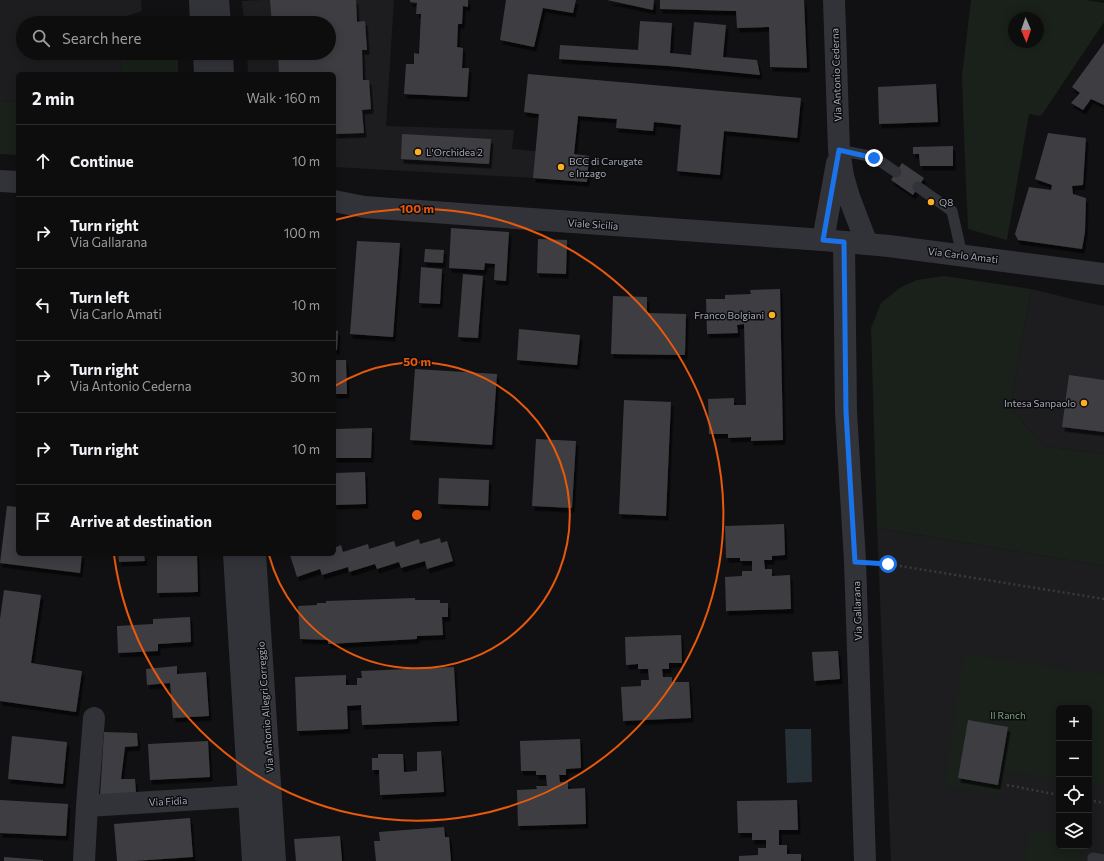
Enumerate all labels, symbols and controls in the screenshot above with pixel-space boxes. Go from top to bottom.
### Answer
north arrow [1008,12,1044,48]
search box [16,16,336,60]
icon: search [30,27,52,49]
street label: Via Antonio Cederna [828,28,844,122]
text: Search here [62,29,141,47]
text: 2 min [32,88,74,109]
text: Walk · 160 m [246,90,320,106]
place label: L'Orchidea 2 [426,146,483,158]
marker: L'Orchidea 2 [413,147,423,157]
route end [865,149,883,167]
icon: ahead [32,150,54,172]
text: Continue [70,152,134,170]
text: 10 m [292,153,320,169]
place label: BCC di Carugate e Inzago [569,155,643,179]
marker: BCC di Carugate e Inzago [556,162,566,172]
place label: Q8 [939,196,953,208]
marker: Q8 [926,197,936,207]
text: 100 m [400,201,434,215]
text: Turn right [70,216,139,234]
street label: Viale Sicilia [567,216,619,232]
icon: right [32,222,54,244]
text: 100 m [284,225,320,241]
text: Via Gallarana [70,234,147,250]
street label: Via Carlo Amati [927,245,999,265]
text: Turn left [70,288,129,306]
icon: left [32,294,54,316]
text: 10 m [292,297,320,313]
text: Via Carlo Amati [70,306,162,322]
place label: Franco Bolgiani [694,309,764,321]
marker: Franco Bolgiani [767,310,777,320]
text: 50 m [403,354,431,368]
text: Turn right [70,360,139,378]
icon: right [32,366,54,388]
text: 30 m [290,369,320,385]
text: Via Antonio Cederna [70,378,192,394]
place label: Intesa Sanpaolo [1004,397,1076,409]
marker: Intesa Sanpaolo [1079,398,1089,408]
icon: right [32,438,54,460]
text: Turn right [70,440,139,458]
text: 10 m [292,441,320,457]
centre of rings [410,508,424,522]
icon: arrive [32,510,54,532]
text: Arrive at destination [70,512,212,530]
route start [879,555,897,573]
street label: Via Gallarana [850,581,864,641]
street label: Via Antonio Allegri Correggio [254,641,276,773]
map controls [1056,705,1092,849]
button: + [1056,705,1092,741]
park label: Il Ranch [990,709,1026,721]
button: − [1056,741,1092,777]
button: locate [1056,777,1092,813]
street label: Via Fidia [148,794,188,808]
button: layers [1056,813,1092,849]

